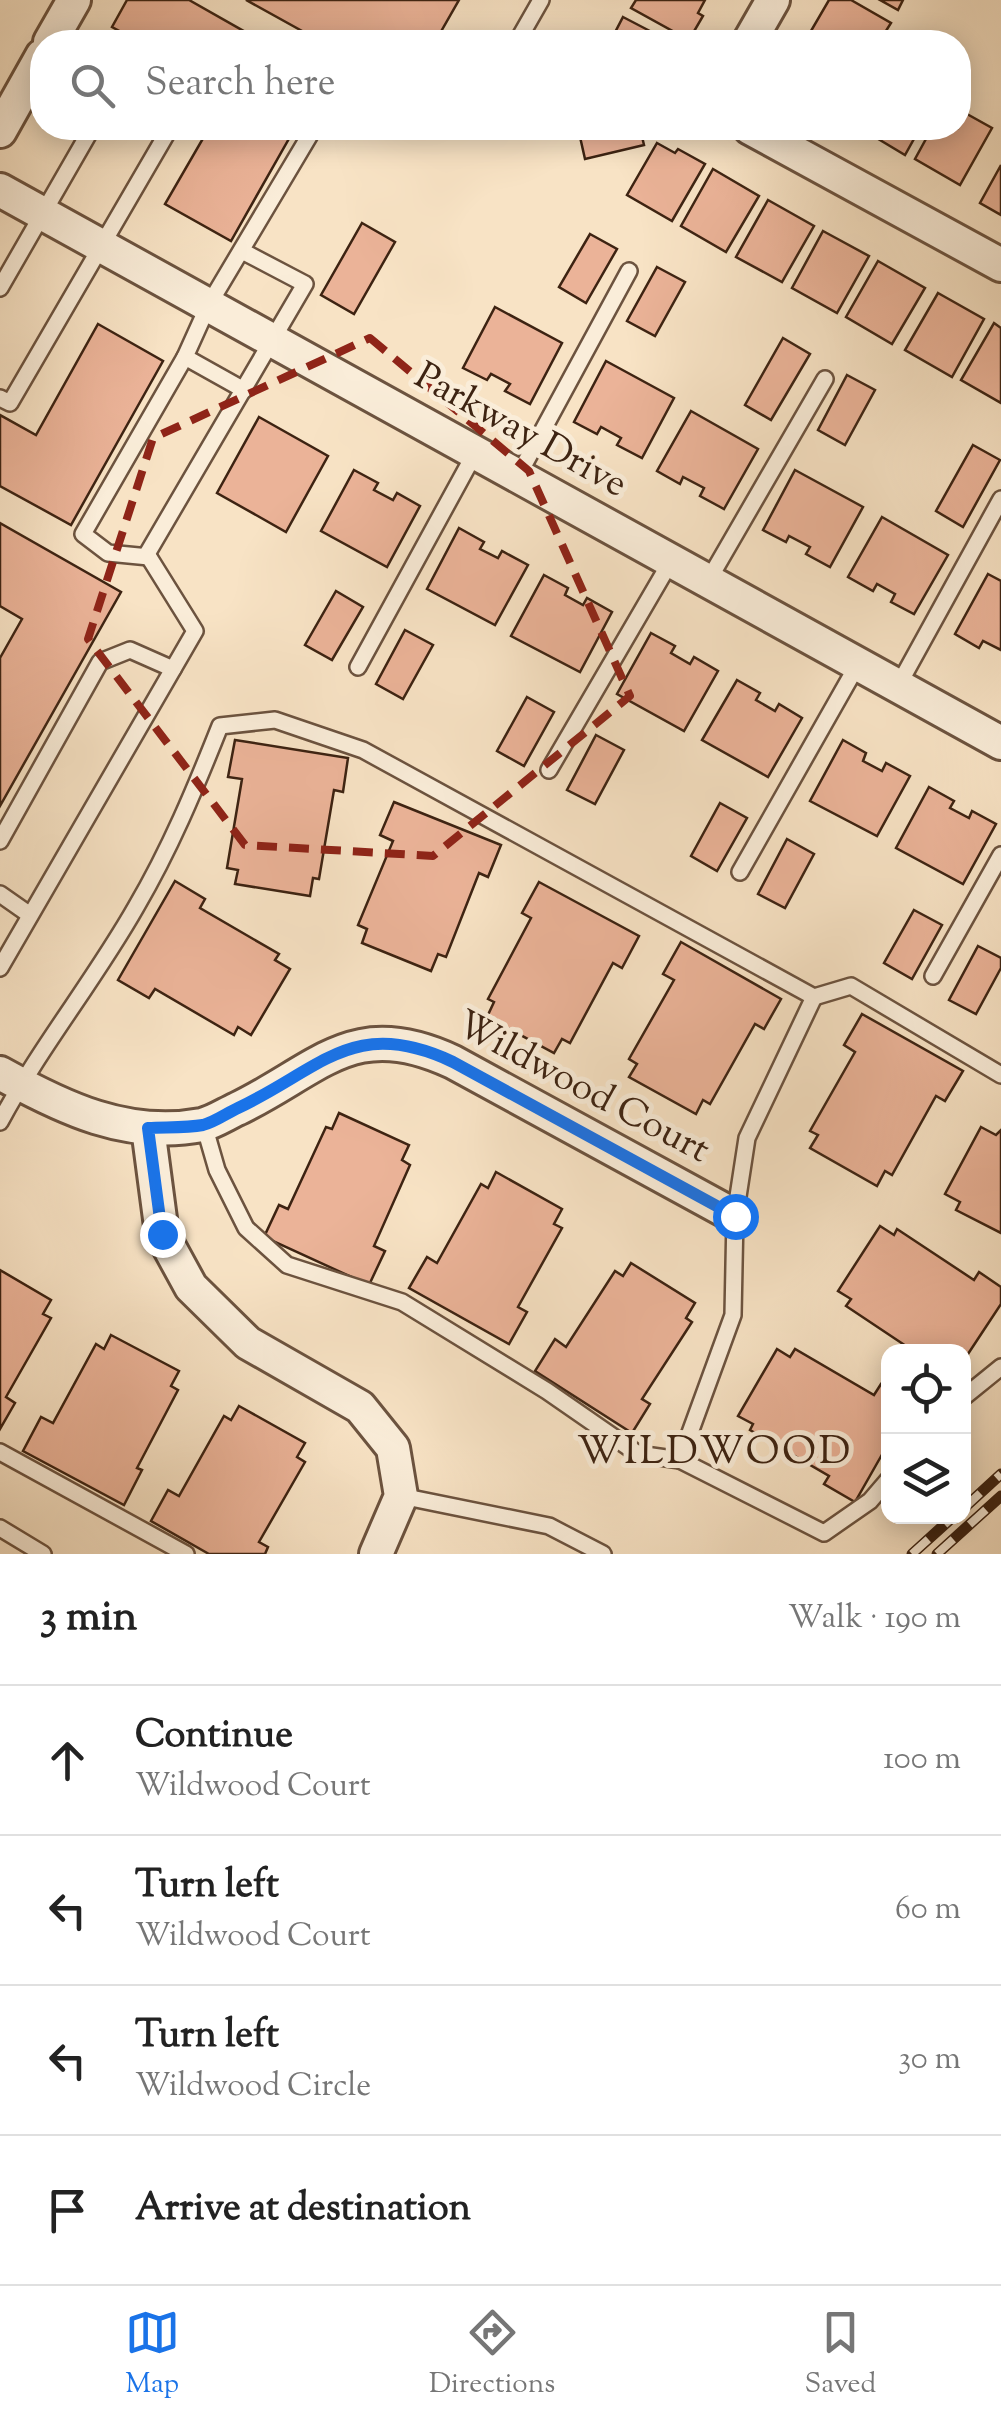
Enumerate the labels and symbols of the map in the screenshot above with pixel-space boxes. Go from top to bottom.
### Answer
street label: Parkway Drive [404,351,636,513]
street label: Wildwood Court [446,999,718,1179]
route start [713,1194,759,1240]
route end [140,1212,186,1258]
district label: WILDWOOD [577,1425,853,1482]

